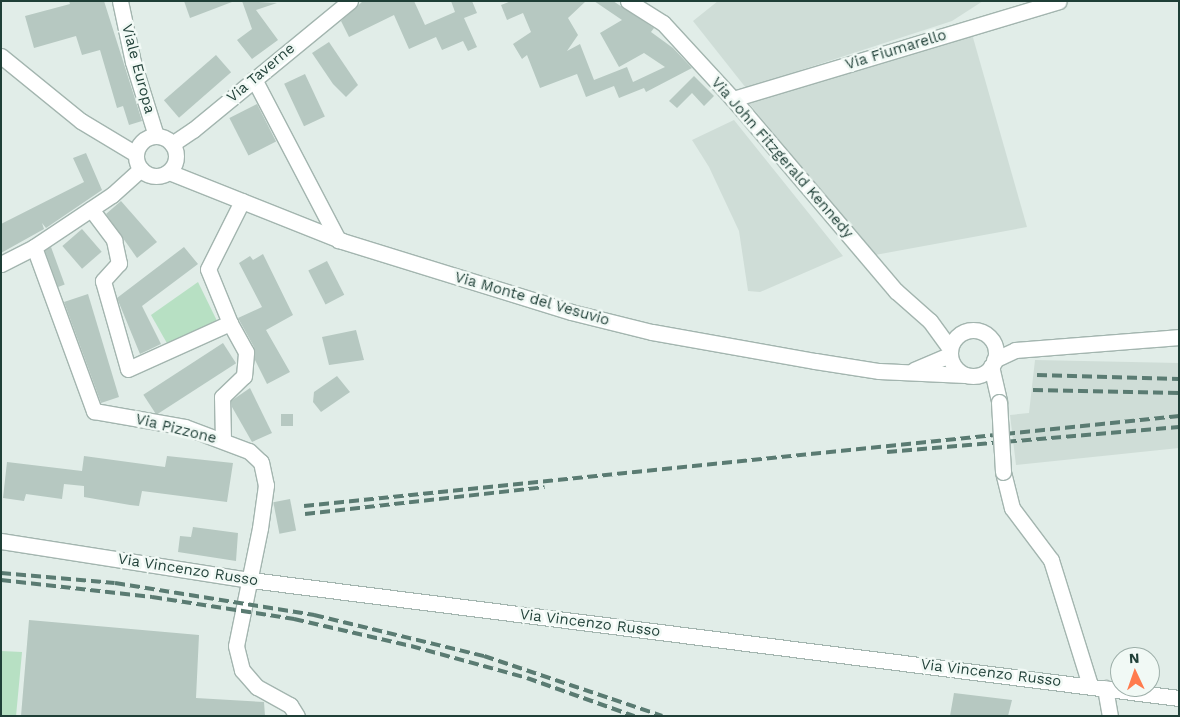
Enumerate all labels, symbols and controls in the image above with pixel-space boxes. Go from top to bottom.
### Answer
street label: Viale Europa [117,22,159,116]
street label: Via Fiumarello [843,26,949,74]
street label: Via Taverne [223,39,299,107]
street label: Via John Fitzgerald Kennedy [707,74,857,242]
street label: Via Monte del Vesuvio [452,268,612,330]
street label: Via Pizzone [133,410,219,448]
street label: Via Vincenzo Russo [116,550,260,590]
street label: Via Vincenzo Russo [518,605,662,641]
north arrow [1110,647,1160,697]
text: N [1129,650,1140,666]
street label: Via Vincenzo Russo [919,655,1063,691]

